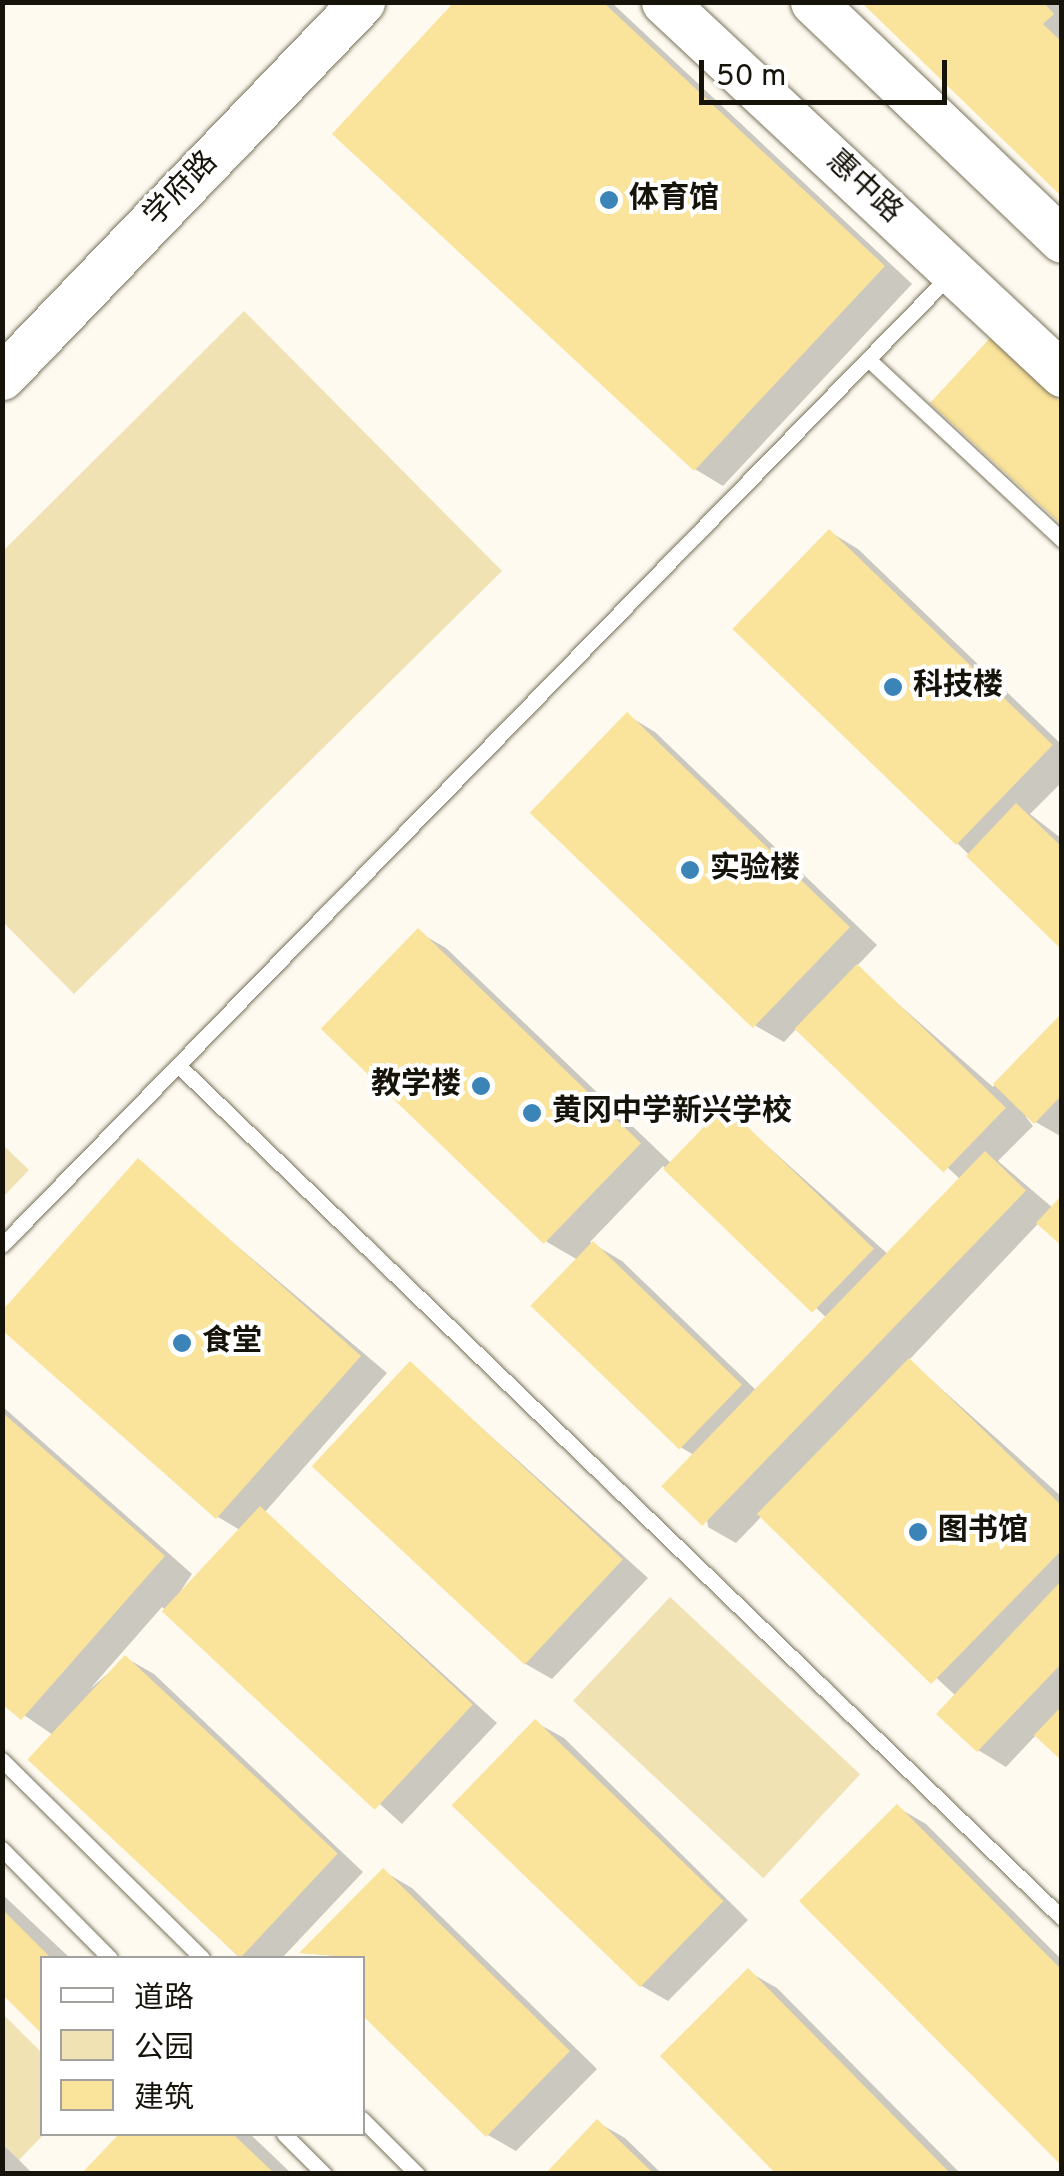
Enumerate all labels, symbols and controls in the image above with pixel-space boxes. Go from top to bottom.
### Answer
scale bar [704,40,952,102]
text: 50 m [716,59,786,96]
street label: 惠中路 [818,144,908,232]
street label: 学府路 [138,145,226,235]
place label: 体育馆 [629,182,719,218]
marker: 体育馆 [598,189,620,211]
place label: 科技楼 [913,669,1003,705]
marker: 科技楼 [882,676,904,698]
place label: 实验楼 [710,852,800,888]
marker: 实验楼 [679,859,701,881]
place label: 教学楼 [371,1068,461,1104]
marker: 教学楼 [470,1075,492,1097]
place label: 黄冈中学新兴学校 [552,1095,792,1131]
marker: 黄冈中学新兴学校 [521,1102,543,1124]
place label: 食堂 [202,1325,262,1361]
marker: 食堂 [171,1332,193,1354]
place label: 图书馆 [938,1514,1028,1550]
marker: 图书馆 [907,1521,929,1543]
legend [40,1956,365,2136]
text: 道路 [134,1981,194,2018]
text: 公园 [134,2031,194,2068]
text: 建筑 [134,2081,194,2118]

